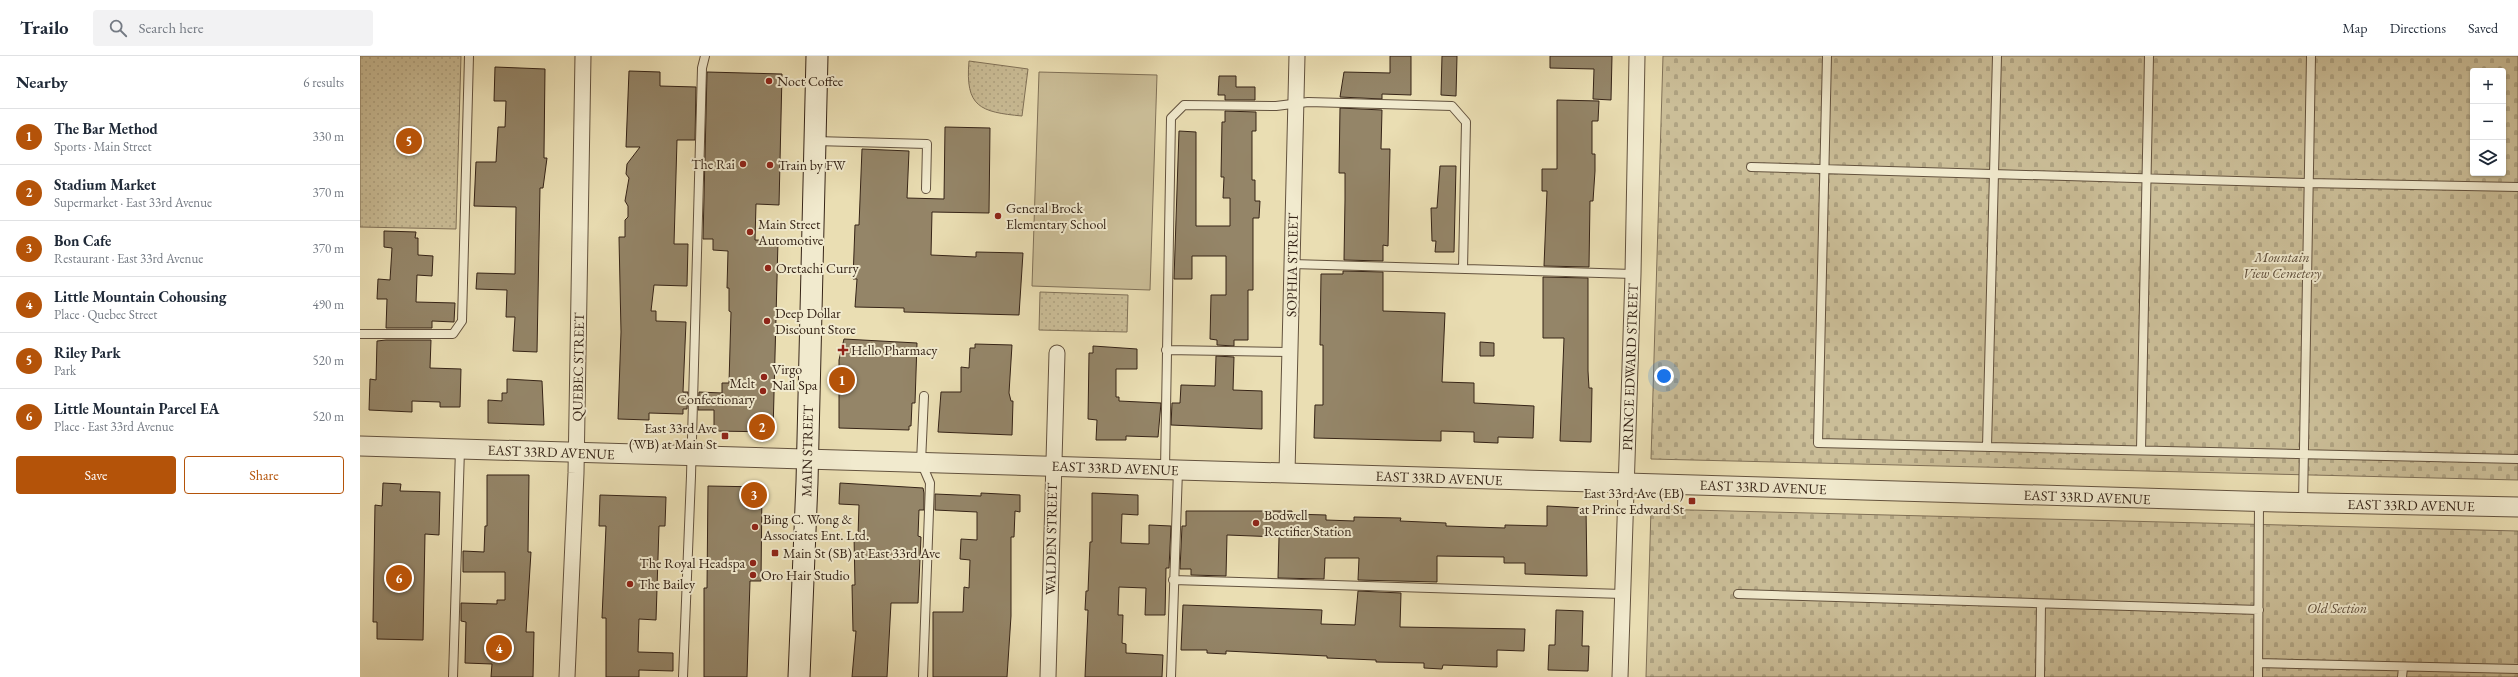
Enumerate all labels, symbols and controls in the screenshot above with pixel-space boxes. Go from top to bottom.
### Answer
search box [93,10,373,46]
text: Trailo [20,15,69,40]
icon: search [107,17,129,39]
text: Search here [139,18,204,37]
text: Map [2342,19,2368,37]
text: Directions [2390,19,2446,37]
text: Saved [2468,19,2498,37]
map controls [2470,68,2506,176]
button: + [2470,68,2506,104]
text: Nearby [16,71,68,93]
place label: Noct Coffee [777,72,844,90]
text: 6 results [303,74,344,91]
marker: Noct Coffee [764,76,774,86]
button: − [2470,104,2506,140]
text: The Bar Method [54,119,158,138]
pin: 5 [396,126,422,156]
text: 1 [26,128,32,145]
text: 330 m [313,128,344,145]
text: Sports · Main Street [54,138,152,155]
button: layers [2470,140,2506,176]
place label: The Rai [691,155,736,173]
place label: Train by FW [778,156,847,174]
marker: The Rai [738,159,748,169]
marker: Train by FW [765,160,775,170]
text: Stadium Market [54,175,156,194]
text: 2 [26,184,32,201]
text: 370 m [313,184,344,201]
text: Supermarket · East 33rd Avenue [54,194,212,211]
place label: General Brock Elementary School [1006,199,1107,233]
marker: General Brock Elementary School [993,211,1003,221]
street label: SOPHIA STREET [1282,212,1302,317]
place label: Main Street Automotive [757,215,824,249]
marker: Main Street Automotive [745,227,755,237]
text: Bon Cafe [54,231,111,250]
text: 3 [26,240,32,257]
text: 370 m [313,240,344,257]
park label: Mountain View Cemetery [2243,248,2322,282]
text: Restaurant · East 33rd Avenue [54,250,203,267]
place label: Oretachi Curry [776,259,860,277]
marker: Oretachi Curry [763,263,773,273]
street label: PRINCE EDWARD STREET [1618,283,1642,451]
text: Little Mountain Cohousing [54,287,226,306]
text: 4 [26,296,32,313]
text: 490 m [313,296,344,313]
place label: Deep Dollar Discount Store [775,304,856,338]
text: Place · Quebec Street [54,306,157,323]
street label: QUEBEC STREET [568,312,588,422]
marker: Deep Dollar Discount Store [762,316,772,326]
place label: Hello Pharmacy [851,341,938,359]
text: Riley Park [54,343,121,362]
marker: Hello Pharmacy [838,345,848,355]
text: 5 [26,352,32,369]
text: 520 m [313,352,344,369]
place label: Virgo Nail Spa [772,360,818,394]
text: Park [54,362,76,379]
pin: 1 [829,365,855,395]
your location [1654,366,1674,386]
marker: Virgo Nail Spa [759,372,769,382]
place label: Melt Confectionary [677,374,756,408]
marker: Melt Confectionary [758,386,768,396]
text: Little Mountain Parcel EA [54,399,219,418]
street label: MAIN STREET [797,404,817,497]
text: 6 [26,408,32,425]
text: 520 m [313,408,344,425]
pin: 2 [749,412,775,442]
text: Place · East 33rd Avenue [54,418,174,435]
place label: East 33rd Ave (WB) at Main St [629,419,718,453]
marker: East 33rd Ave (WB) at Main St [720,431,730,441]
street label: EAST 33RD AVENUE [487,441,615,463]
button: Save [16,456,176,494]
button: Share [184,456,344,494]
street label: EAST 33RD AVENUE [1051,457,1179,479]
street label: EAST 33RD AVENUE [1375,467,1503,489]
street label: EAST 33RD AVENUE [1699,476,1827,498]
pin: 3 [741,480,767,510]
street label: WALDEN STREET [1041,482,1061,595]
place label: East 33rd Ave (EB) at Prince Edward St [1579,484,1685,518]
street label: EAST 33RD AVENUE [2023,486,2151,508]
street label: EAST 33RD AVENUE [2347,495,2475,515]
marker: East 33rd Ave (EB) at Prince Edward St [1687,496,1697,506]
place label: Bodwell Rectifier Station [1264,506,1352,540]
place label: Bing C. Wong & Associates Ent. Ltd. [762,510,869,544]
marker: Bodwell Rectifier Station [1251,518,1261,528]
marker: Bing C. Wong & Associates Ent. Ltd. [750,522,760,532]
place label: Main St (SB) at East 33rd Ave [783,544,941,562]
marker: Main St (SB) at East 33rd Ave [770,548,780,558]
place label: The Royal Headspa [639,554,745,572]
marker: The Royal Headspa [748,558,758,568]
pin: 6 [386,563,412,593]
place label: Oro Hair Studio [761,566,850,584]
marker: Oro Hair Studio [748,570,758,580]
place label: The Bailey [638,575,696,593]
marker: The Bailey [625,579,635,589]
park label: Old Section [2307,599,2367,617]
pin: 4 [486,633,512,663]

